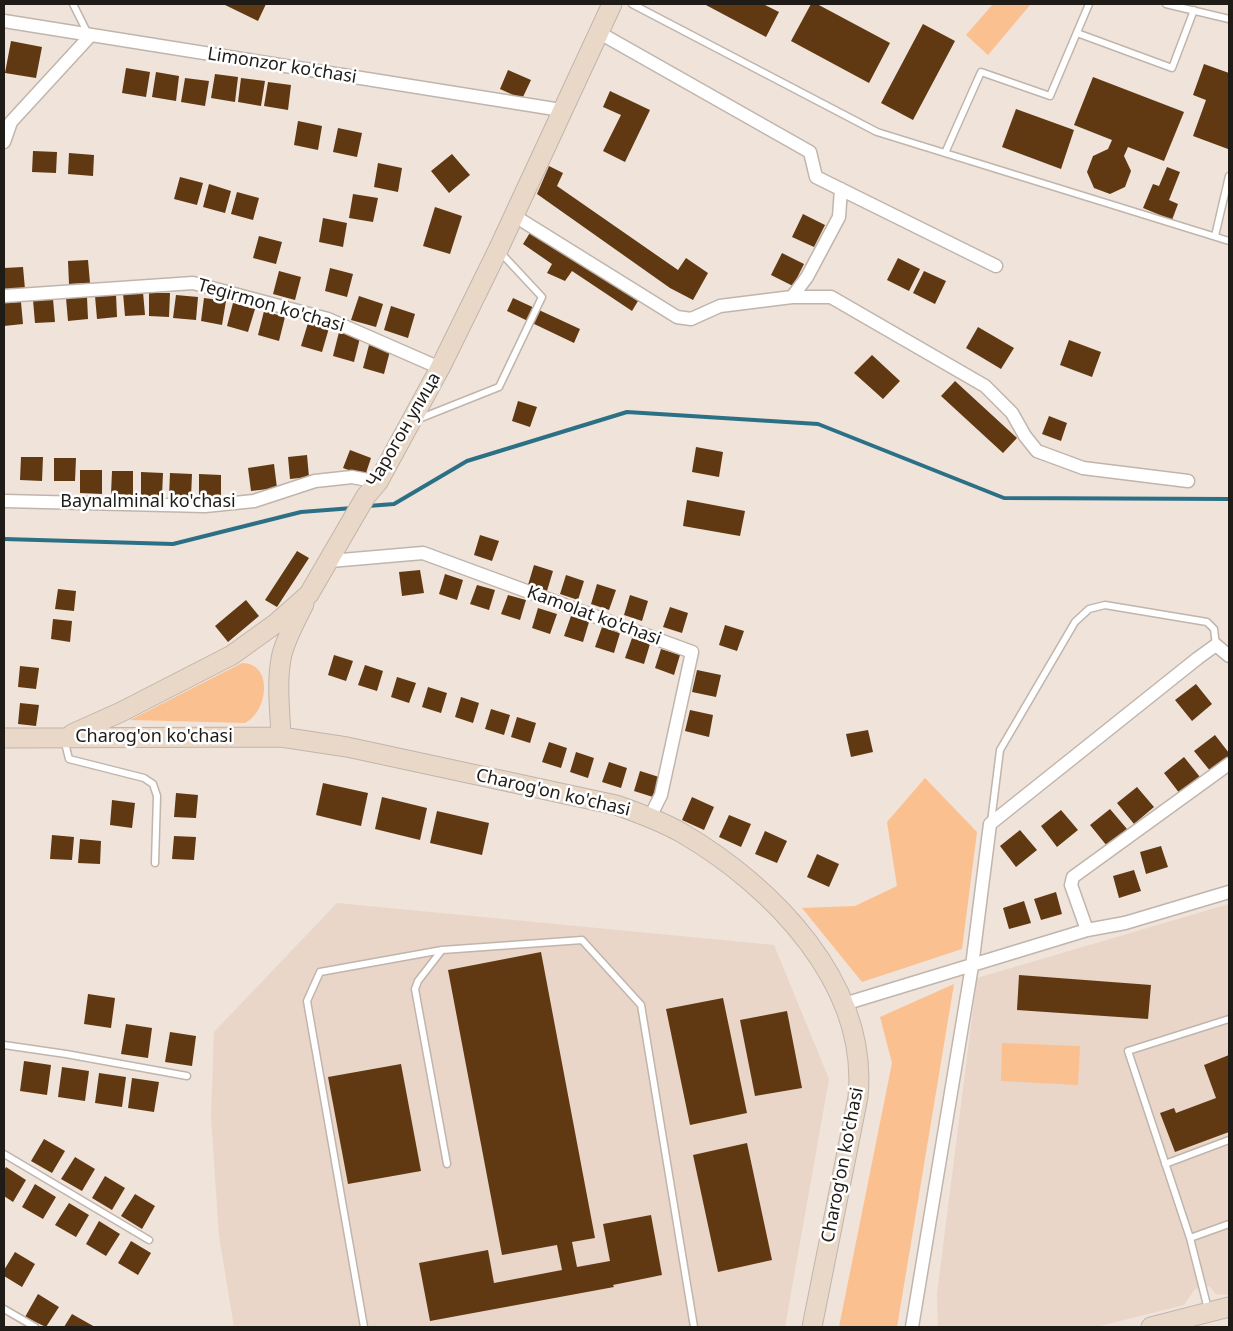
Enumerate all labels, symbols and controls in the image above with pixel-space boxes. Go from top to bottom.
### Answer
street label: Limonzor ko'chasi [206,44,358,88]
street label: Tegirmon ko'chasi [195,275,347,337]
street label: Чарогон улица [362,369,446,491]
street label: Baynalminal ko'chasi [60,491,236,513]
street label: Kamolat ko'chasi [524,582,664,650]
street label: Charog'on ko'chasi [75,726,233,748]
street label: Charog'on ko'chasi [474,765,632,821]
street label: Charog'on ko'chasi [817,1086,869,1244]

